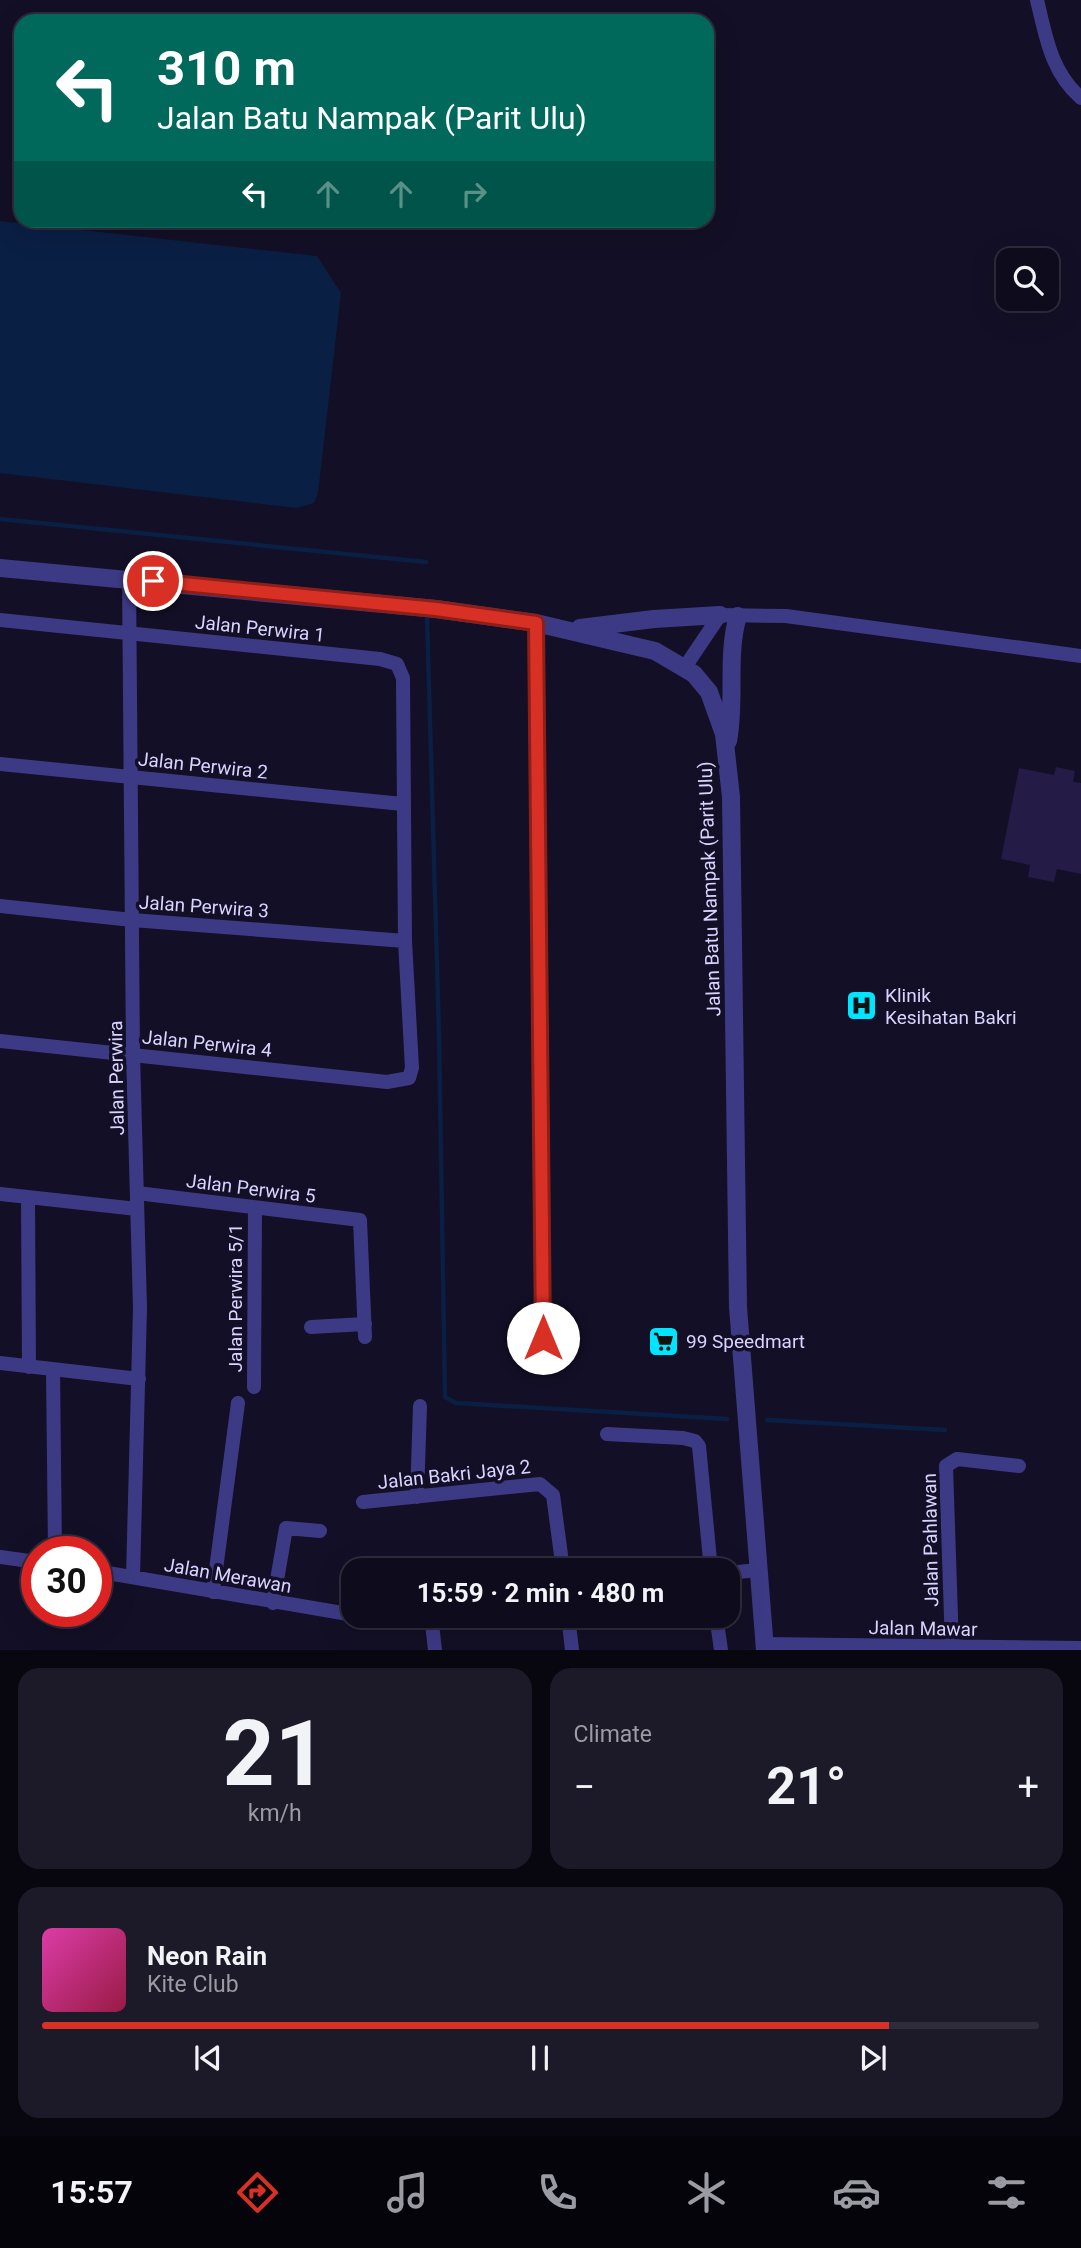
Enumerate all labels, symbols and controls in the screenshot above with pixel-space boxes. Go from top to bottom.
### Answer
text: 310 m [157,40,296,97]
icon: left [42,42,133,133]
text: Jalan Batu Nampak (Parit Ulu) [157,99,587,137]
icon: left [236,175,274,213]
icon: ahead [309,175,347,213]
icon: ahead [382,175,420,213]
icon: right [455,175,493,213]
map controls [996,248,1059,311]
button: search [996,248,1059,311]
pin [123,551,183,611]
icon: arrive [134,562,172,600]
street label: Jalan Perwira 1 [194,610,326,647]
street label: Jalan Perwira 2 [137,747,269,784]
street label: Jalan Batu Nampak (Parit Ulu) [694,761,725,1017]
street label: Jalan Perwira 3 [138,890,270,923]
place label: Klinik Kesihatan Bakri [885,984,1017,1029]
hospital icon: Klinik Kesihatan Bakri [845,989,879,1023]
street label: Jalan Perwira [104,1020,129,1136]
street label: Jalan Perwira 4 [141,1025,273,1062]
street label: Jalan Perwira 5 [185,1169,317,1208]
street label: Jalan Perwira 5/1 [224,1224,247,1372]
position arrow [506,1301,580,1375]
supermarket icon: 99 Speedmart [646,1324,680,1358]
place label: 99 Speedmart [686,1330,805,1353]
street label: Jalan Bakri Jaya 2 [376,1455,532,1494]
street label: Jalan Pahlawan [918,1473,943,1607]
speed limit sign: 30 [21,1536,112,1627]
street label: Jalan Merawan [162,1553,294,1598]
text: 15:59 · 2 min · 480 m [417,1578,664,1608]
street label: Jalan Mawar [868,1616,978,1641]
text: 21 [223,1701,327,1807]
text: Climate [574,1721,652,1748]
text: 21° [766,1756,846,1817]
text: − [574,1765,595,1809]
text: + [1017,1765,1039,1809]
text: km/h [248,1800,302,1827]
text: Neon Rain [147,1941,267,1971]
text: Kite Club [147,1971,239,1998]
icon: previous [189,2039,227,2077]
icon: pause [521,2039,559,2077]
icon: next [854,2039,892,2077]
icon: directions [233,2168,282,2217]
icon: music [383,2168,432,2217]
icon: phone [533,2168,582,2217]
icon: climate [682,2168,731,2217]
icon: car [832,2168,881,2217]
icon: filters [982,2168,1031,2217]
text: 15:57 [50,2173,133,2211]

